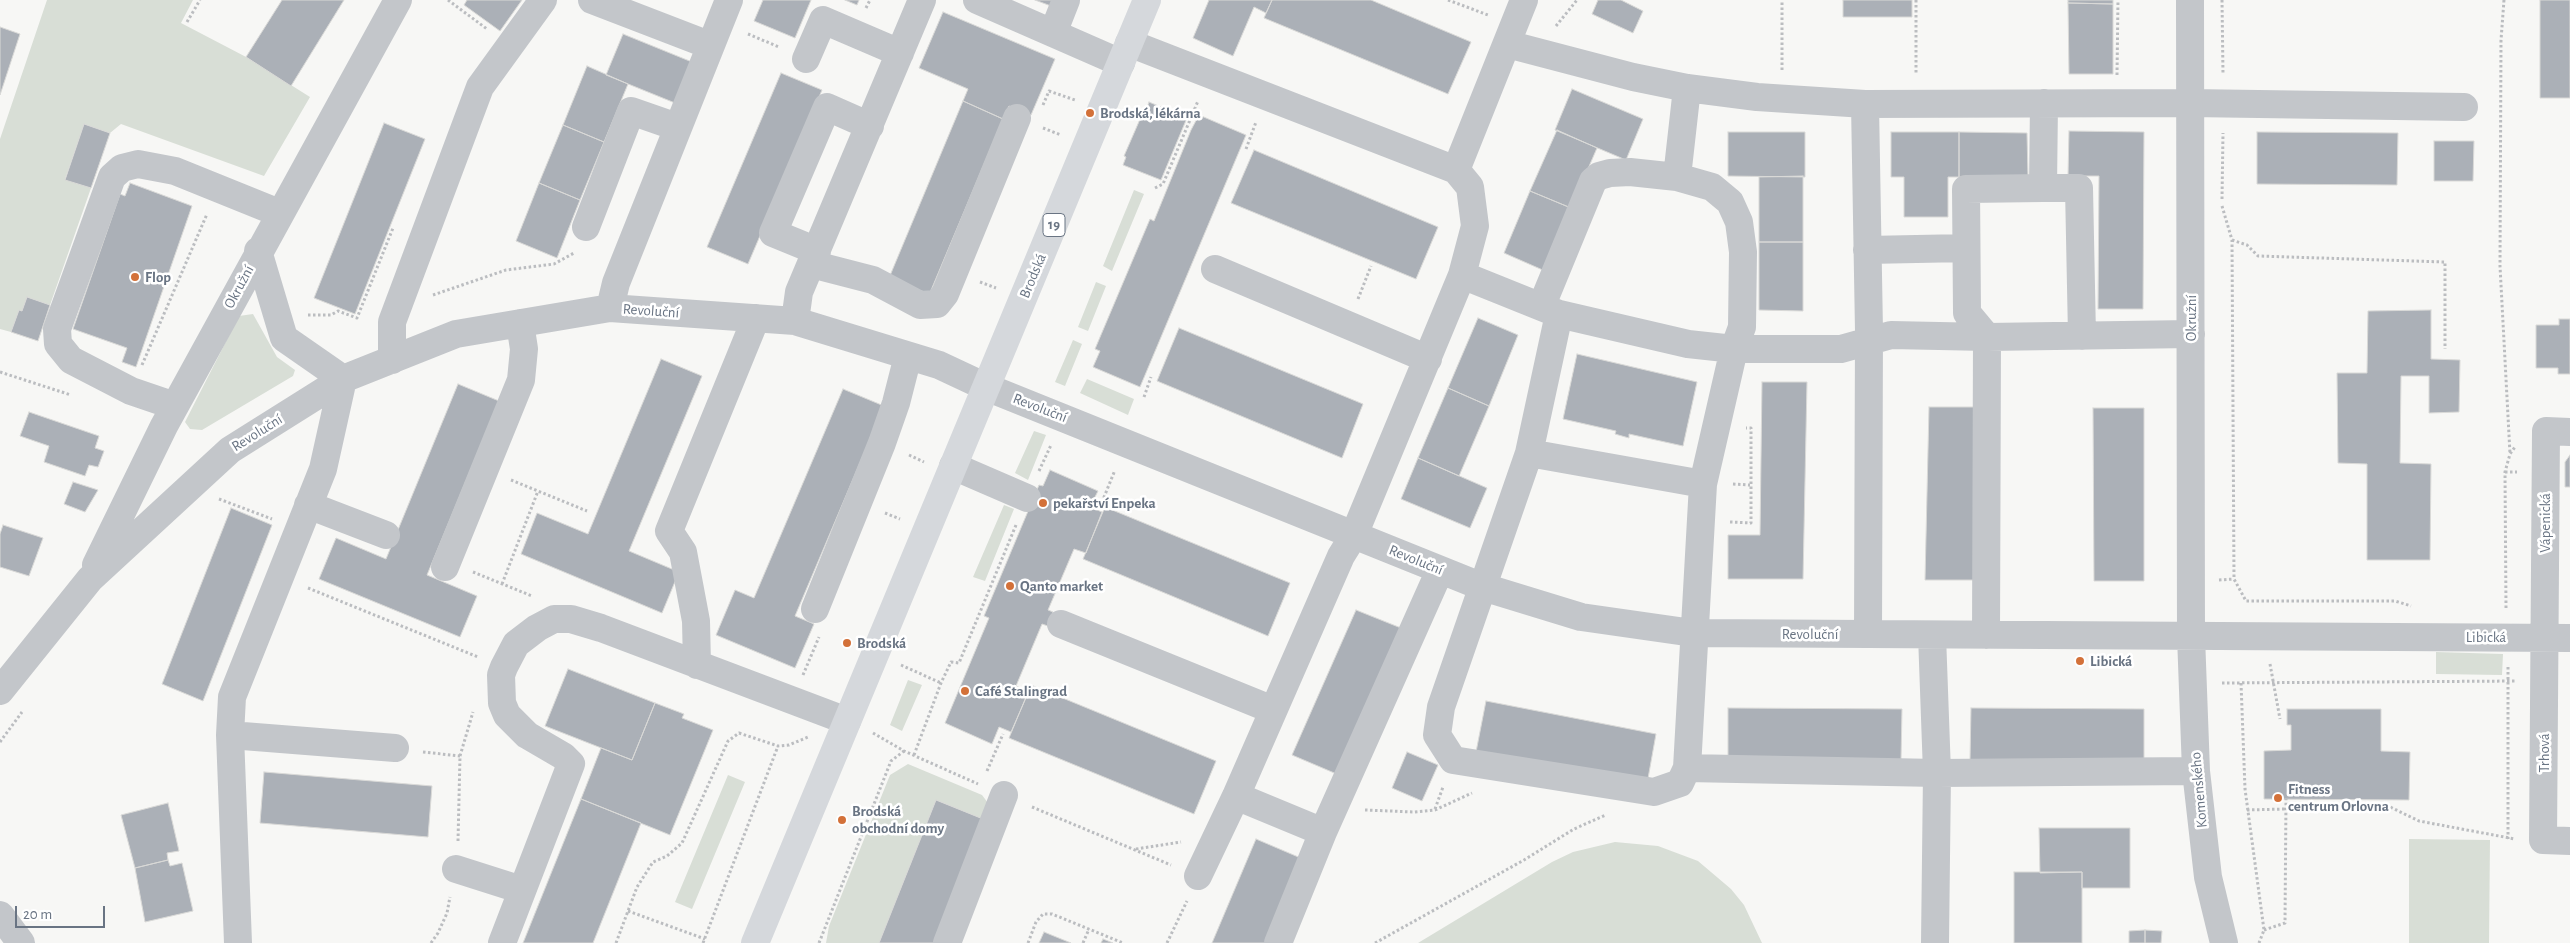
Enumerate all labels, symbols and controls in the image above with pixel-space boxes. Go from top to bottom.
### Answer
place label: Brodská, lékárna [1100,104,1201,122]
marker: Brodská, lékárna [1084,107,1096,119]
road number: 19 [1043,214,1065,236]
street label: Brodská [1016,251,1050,301]
street label: Okružní [220,262,258,312]
place label: Flop [145,268,171,286]
marker: Flop [129,271,141,283]
street label: Okružní [2182,295,2200,341]
street label: Revoluční [622,300,680,322]
street label: Revoluční [1010,389,1070,427]
street label: Revoluční [228,410,286,456]
street label: Vápenická [2536,493,2554,553]
place label: pekařství Enpeka [1053,494,1156,512]
marker: pekařství Enpeka [1037,497,1049,509]
street label: Revoluční [1386,541,1446,579]
place label: Qanto market [1020,577,1103,595]
marker: Qanto market [1004,580,1016,592]
street label: Revoluční [1782,625,1838,643]
street label: Libická [2466,628,2506,646]
place label: Brodská [857,634,906,652]
marker: Brodská [841,637,853,649]
place label: Libická [2090,652,2132,670]
marker: Libická [2074,655,2086,667]
place label: Café Stalingrad [975,682,1067,700]
marker: Café Stalingrad [959,685,971,697]
street label: Trhová [2535,733,2553,773]
street label: Komenského [2187,751,2211,829]
place label: Fitness centrum Orlovna [2288,780,2389,815]
marker: Fitness centrum Orlovna [2272,792,2284,804]
place label: Brodská obchodní domy [852,802,944,837]
marker: Brodská obchodní domy [836,814,848,826]
scale bar [18,896,108,928]
text: 20 m [23,907,52,922]

